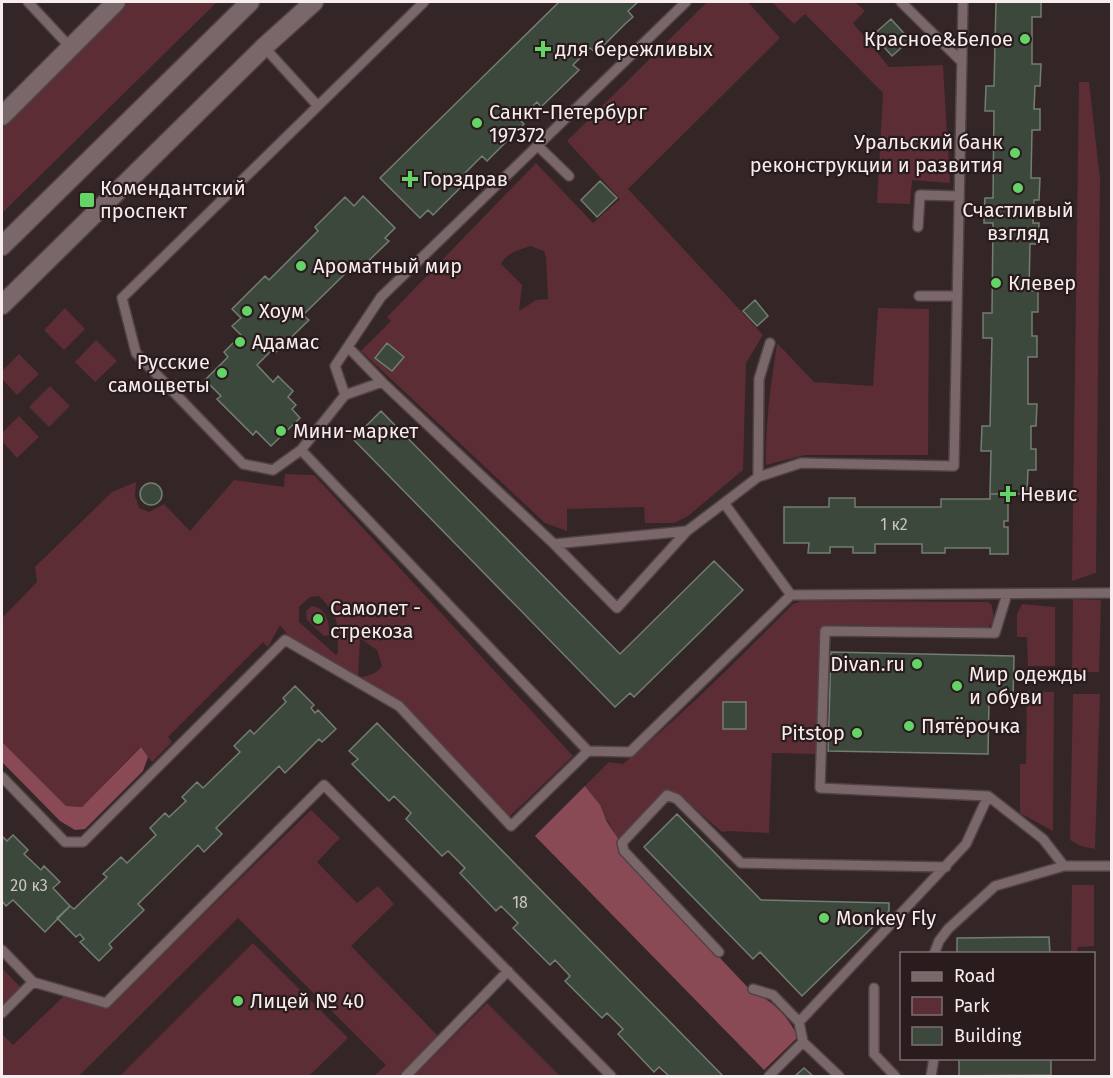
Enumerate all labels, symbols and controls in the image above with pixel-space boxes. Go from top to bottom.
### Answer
place label: Красное&Белое [864,27,1013,51]
marker: Красное&Белое [1018,32,1032,46]
place label: для бережливых [555,37,713,61]
marker: для бережливых [536,42,550,56]
place label: Санкт-Петербург 197372 [489,100,647,147]
marker: Санкт-Петербург 197372 [470,116,484,130]
place label: Уральский банк реконструкции и развития [750,130,1004,177]
marker: Уральский банк реконструкции и развития [1008,146,1022,160]
place label: Горздрав [422,167,508,191]
marker: Горздрав [403,172,417,186]
place label: Комендантский проспект [100,176,246,223]
marker: Счастливый взгляд [1011,181,1025,195]
marker: Комендантский проспект [78,191,96,209]
place label: Счастливый взгляд [962,198,1074,245]
place label: Ароматный мир [313,254,462,278]
marker: Ароматный мир [294,259,308,273]
place label: Клевер [1008,271,1076,295]
marker: Клевер [989,276,1003,290]
place label: Хоум [259,299,304,323]
marker: Хоум [240,304,254,318]
place label: Адамас [252,330,319,354]
marker: Адамас [233,335,247,349]
place label: Русские самоцветы [108,350,210,397]
marker: Русские самоцветы [215,366,229,380]
place label: Мини-маркет [293,419,419,443]
marker: Мини-маркет [274,424,288,438]
place label: Невис [1020,482,1077,506]
marker: Невис [1001,487,1015,501]
house number: 1 к2 [880,515,908,534]
place label: Самолет - стрекоза [330,596,421,643]
marker: Самолет - стрекоза [311,612,325,626]
place label: Divan.ru [830,652,905,676]
marker: Divan.ru [910,657,924,671]
place label: Мир одежды и обуви [969,662,1087,709]
marker: Мир одежды и обуви [950,679,964,693]
place label: Пятёрочка [921,714,1021,738]
marker: Пятёрочка [902,719,916,733]
place label: Pitstop [781,721,845,745]
marker: Pitstop [850,726,864,740]
house number: 20 к3 [10,876,48,895]
house number: 18 [512,893,528,912]
place label: Monkey Fly [836,906,936,930]
marker: Monkey Fly [817,911,831,925]
legend [900,952,1095,1060]
text: Road [954,965,996,987]
place label: Лицей № 40 [250,989,364,1013]
marker: Лицей № 40 [231,994,245,1008]
text: Park [954,995,990,1017]
text: Building [954,1025,1022,1047]

